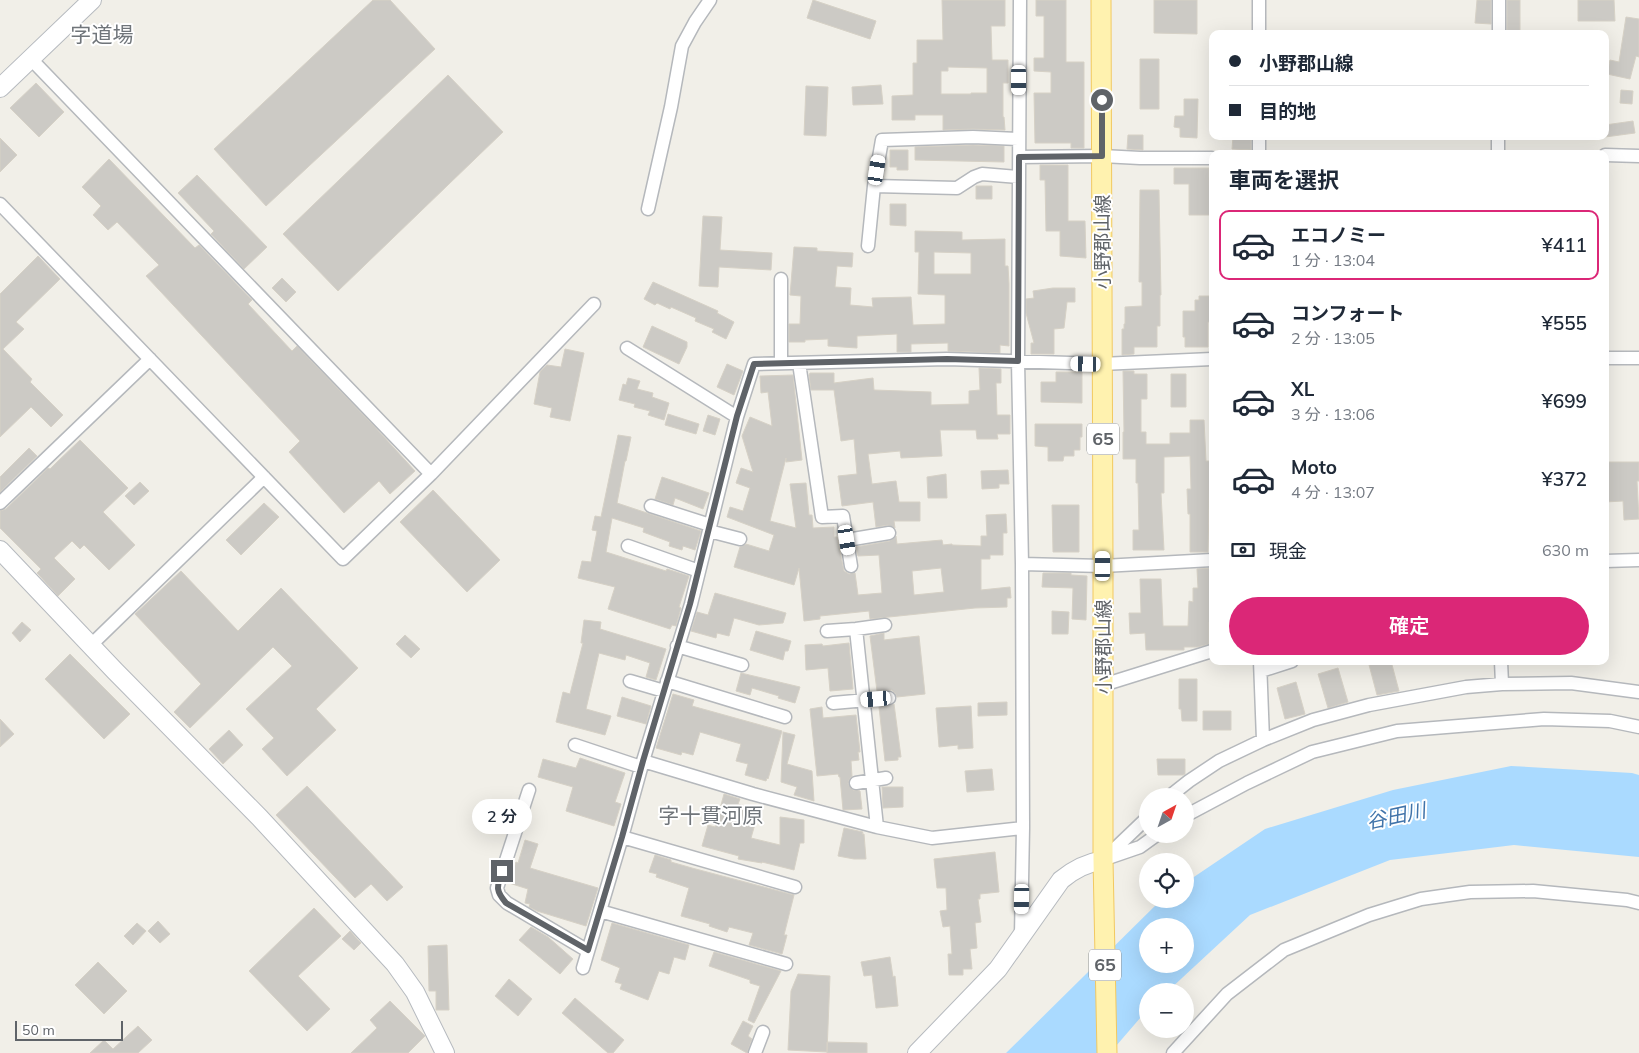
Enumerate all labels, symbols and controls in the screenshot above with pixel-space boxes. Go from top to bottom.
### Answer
district label: 字道場 [71,21,134,47]
text: 小野郡山線 [1259,51,1354,75]
car [1011,65,1026,95]
route start [1091,89,1113,111]
text: 目的地 [1259,99,1316,123]
car [867,154,886,186]
text: 車両を選択 [1229,166,1339,194]
street label: 小野郡山線 [1090,194,1114,290]
icon: car [1231,223,1276,268]
text: エコノミー [1291,223,1386,247]
text: ¥411 [1541,233,1587,257]
text: 1 分 · 13:04 [1291,250,1375,270]
icon: car [1231,301,1276,346]
text: コンフォート [1291,301,1404,325]
text: ¥555 [1541,311,1587,335]
text: 2 分 · 13:05 [1291,328,1375,348]
car [1070,356,1101,372]
text: XL [1291,377,1314,401]
icon: car [1231,379,1276,424]
text: ¥699 [1541,389,1587,413]
text: 3 分 · 13:06 [1291,404,1375,424]
road number: 65 [1087,424,1119,454]
text: Moto [1291,455,1337,479]
icon: car [1231,457,1276,502]
text: ¥372 [1541,467,1587,491]
text: 4 分 · 13:07 [1291,482,1375,502]
car [837,524,856,556]
icon: cash [1229,536,1257,564]
text: 現金 [1269,539,1307,563]
text: 630 m [1542,540,1589,560]
car [1095,551,1110,581]
button: 確定 [1229,597,1589,655]
street label: 小野郡山線 [1091,599,1115,695]
car [860,690,891,708]
north arrow [1139,788,1194,842]
map controls [1139,788,1194,1038]
water label: 谷田川 [1364,797,1430,834]
callout: 2 分 [472,798,532,834]
district label: 字十貫河原 [659,802,764,828]
text: 2 分 [487,806,517,826]
button: locate [1139,853,1194,908]
route end [491,860,513,882]
car [1014,884,1029,914]
button: + [1139,918,1194,973]
road number: 65 [1089,950,1121,980]
button: − [1139,983,1194,1038]
scale bar [15,1018,122,1041]
text: 50 m [22,1021,55,1039]

